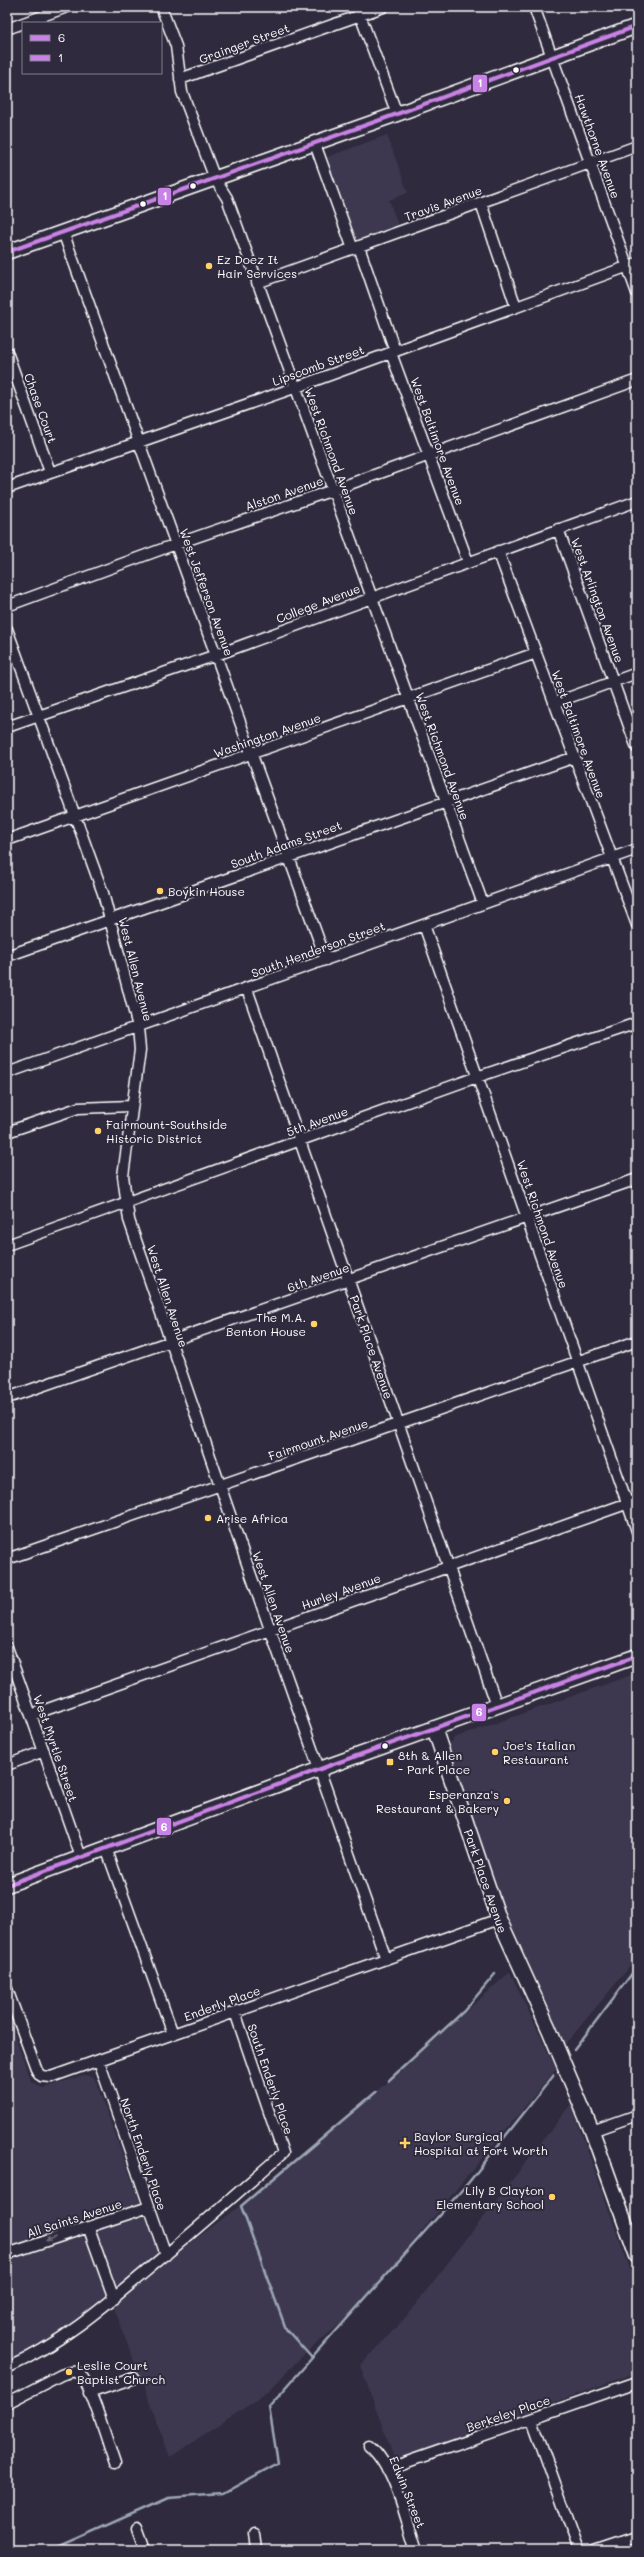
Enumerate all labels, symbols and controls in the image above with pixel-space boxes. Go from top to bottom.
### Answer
street label: Grainger Street [197,19,291,67]
legend [22,22,162,74]
text: 6 [58,29,65,45]
text: 1 [58,49,63,65]
unlabelled marker [511,65,521,75]
line badge: 1 [472,74,488,93]
text: 1 [478,75,482,90]
street label: Hawthorne Avenue [572,92,624,200]
unlabelled marker [188,181,198,191]
street label: Travis Avenue [402,182,484,224]
line badge: 1 [157,187,172,206]
text: 1 [163,188,167,203]
unlabelled marker [138,199,148,209]
place label: Ez Doez It Hair Services [217,251,297,281]
marker: Ez Doez It Hair Services [204,261,214,271]
street label: Lipscomb Street [270,341,366,389]
street label: Chase Court [21,371,61,445]
street label: West Baltimore Avenue [407,375,469,507]
street label: West Richmond Avenue [301,385,363,517]
street label: Alston Avenue [243,472,325,514]
street label: West Jefferson Avenue [176,526,238,658]
street label: West Arlington Avenue [568,535,628,665]
street label: College Avenue [274,580,362,626]
street label: West Baltimore Avenue [548,668,610,800]
street label: West Richmond Avenue [412,690,474,822]
street label: Washington Avenue [211,709,323,761]
street label: South Adams Street [228,816,344,872]
place label: Boykin House [168,883,245,899]
marker: Boykin House [155,886,165,896]
street label: West Allen Avenue [115,915,157,1023]
street label: South Henderson Street [249,917,387,981]
street label: 5th Avenue [284,1102,350,1140]
place label: Fairmount-Southside Historic District [106,1116,227,1146]
marker: Fairmount-Southside Historic District [93,1126,103,1136]
street label: West Richmond Avenue [514,1158,572,1290]
street label: West Allen Avenue [144,1243,192,1349]
street label: 6th Avenue [285,1259,351,1295]
street label: Park Place Avenue [347,1293,397,1401]
place label: The M.A. Benton House [226,1309,306,1339]
marker: The M.A. Benton House [309,1319,319,1329]
street label: Fairmount Avenue [266,1414,370,1464]
place label: Arise Africa [216,1510,288,1526]
marker: Arise Africa [203,1513,213,1523]
street label: West Allen Avenue [249,1549,299,1655]
street label: Hurley Avenue [299,1569,383,1613]
street label: West Myrtle Street [30,1692,82,1804]
line badge: 6 [471,1703,487,1722]
text: 6 [476,1704,483,1719]
place label: Joe's Italian Restaurant [503,1737,575,1767]
unlabelled marker [380,1741,390,1751]
place label: 8th & Allen - Park Place [398,1747,470,1777]
marker: Joe's Italian Restaurant [490,1747,500,1757]
marker: 8th & Allen - Park Place [385,1757,395,1767]
place label: Esperanza's Restaurant & Bakery [376,1786,499,1816]
marker: Esperanza's Restaurant & Bakery [502,1796,512,1806]
line badge: 6 [156,1817,172,1836]
text: 6 [161,1819,168,1834]
street label: Park Place Avenue [461,1827,511,1935]
street label: Enderly Place [182,1982,262,2024]
street label: South Enderly Place [244,2021,298,2137]
street label: North Enderly Place [117,2096,171,2212]
place label: Baylor Surgical Hospital at Fort Worth [414,2128,548,2158]
marker: Baylor Surgical Hospital at Fort Worth [399,2137,411,2149]
place label: Lily B Clayton Elementary School [436,2182,544,2212]
marker: Lily B Clayton Elementary School [547,2192,557,2202]
street label: All Saints Avenue [24,2195,124,2241]
one-way arrow [45,2236,57,2242]
place label: Leslie Court Baptist Church [77,2357,165,2387]
marker: Leslie Court Baptist Church [64,2367,74,2377]
street label: Berkeley Place [464,2391,552,2435]
street label: Edwin Street [386,2454,430,2530]

